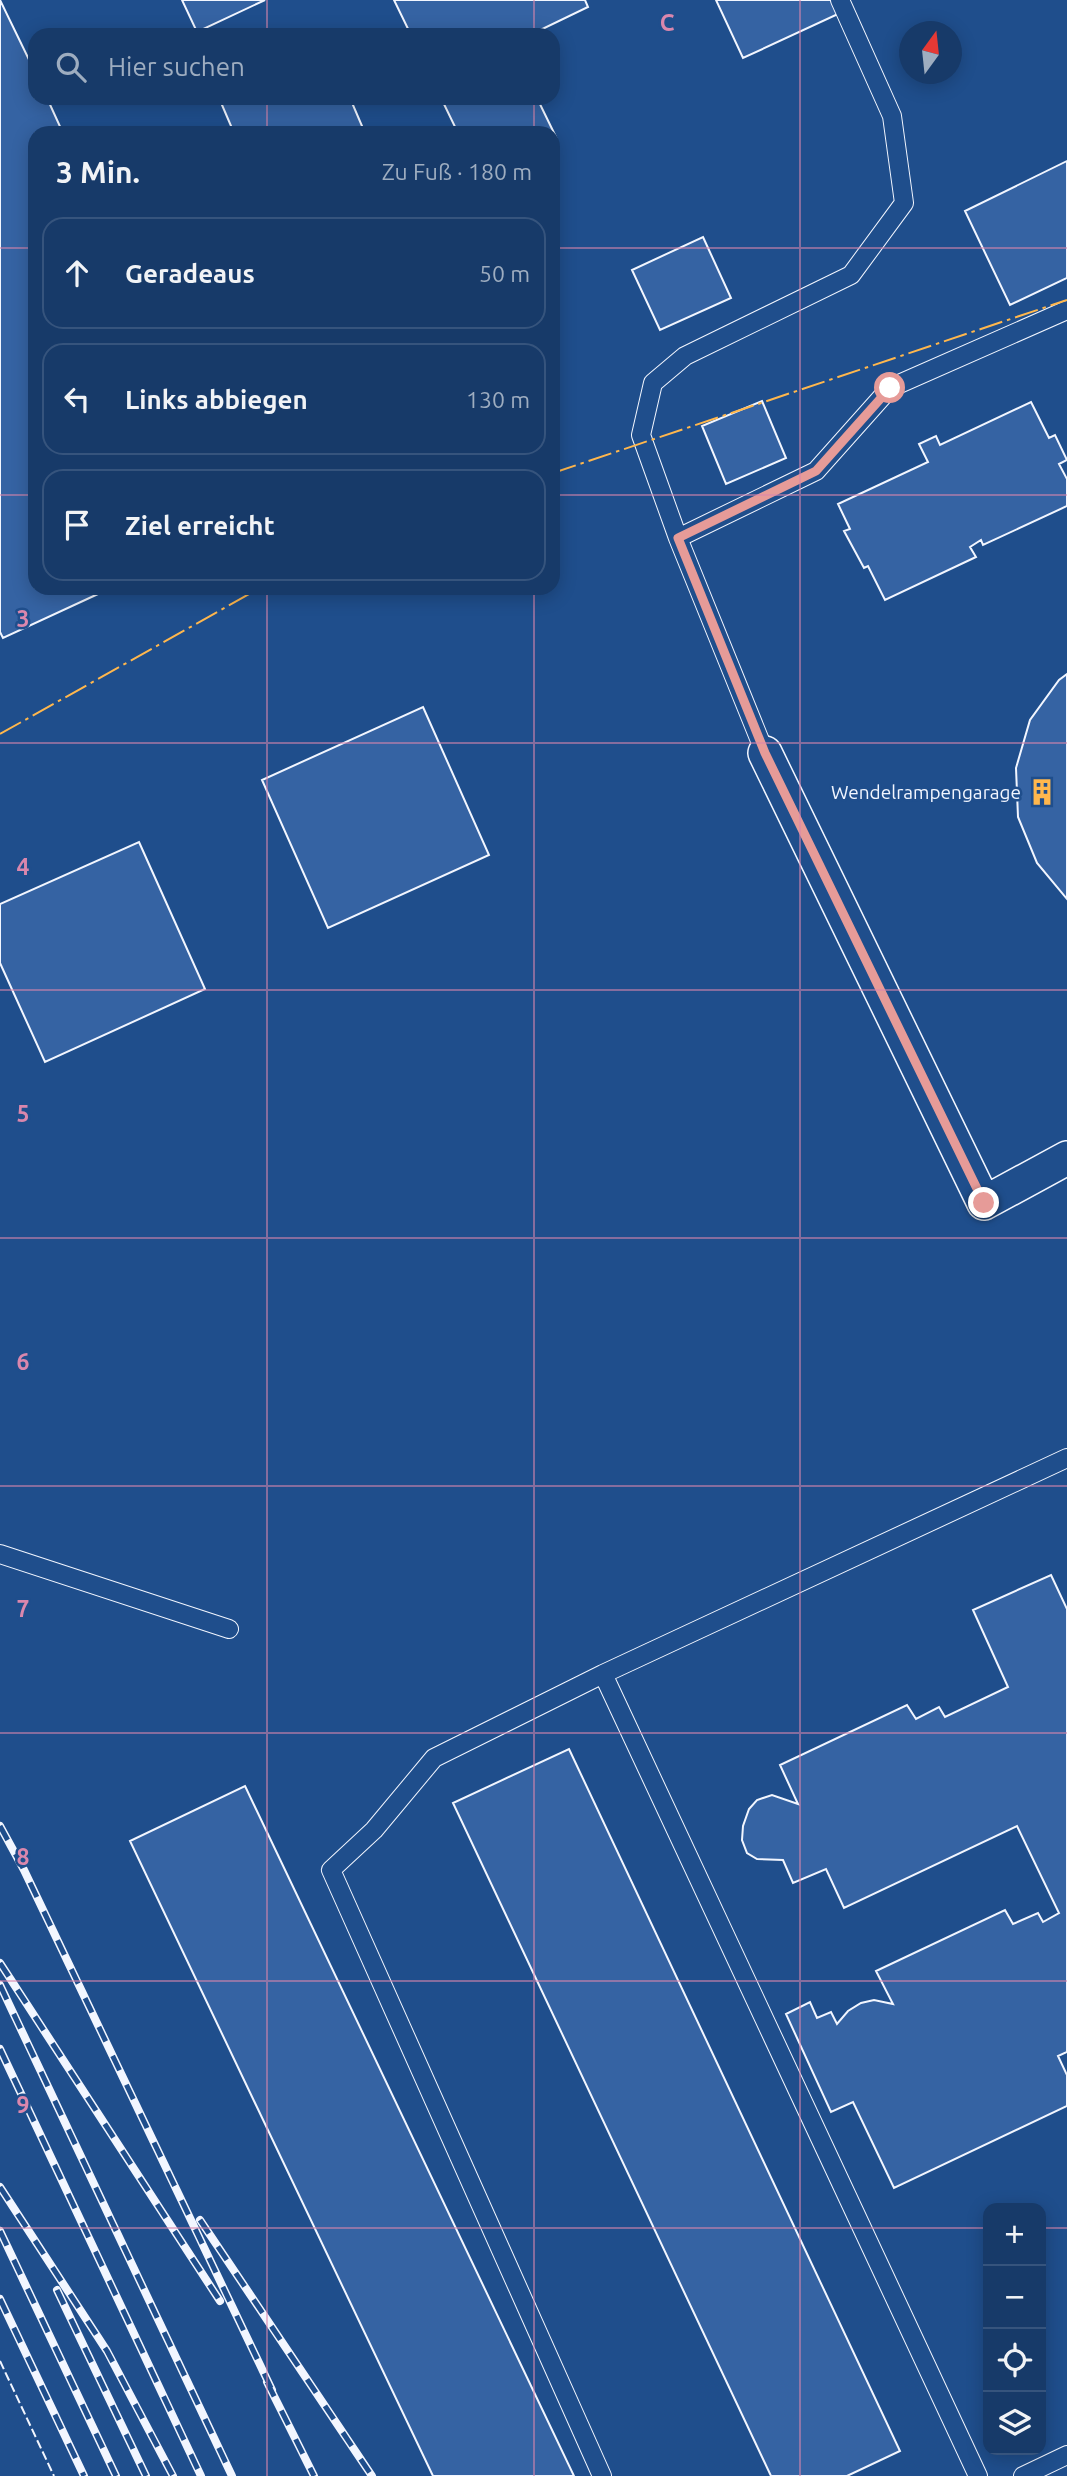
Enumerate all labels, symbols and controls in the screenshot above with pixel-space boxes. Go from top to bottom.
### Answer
text: C [660,10,675,35]
north arrow [899,21,962,84]
search box [28,28,560,105]
icon: search [52,48,90,86]
text: Hier suchen [108,52,245,81]
text: 3 Min. [56,155,140,189]
text: Zu Fuß · 180 m [382,159,532,184]
icon: ahead [58,254,96,292]
text: Geradeaus [125,259,255,288]
text: 50 m [479,261,530,286]
route start [874,372,905,403]
icon: left [58,380,96,418]
text: Links abbiegen [125,385,308,414]
text: 130 m [466,387,530,412]
icon: arrive [58,506,96,544]
text: Ziel erreicht [125,511,275,540]
text: 3 [17,606,29,631]
building icon: Wendelrampengarage [1027,777,1057,807]
place label: Wendelrampengarage [831,781,1021,803]
text: 4 [17,854,30,879]
text: 5 [17,1101,29,1126]
route end [968,1187,999,1218]
text: 6 [17,1349,30,1374]
text: 7 [17,1596,29,1621]
text: 8 [17,1844,29,1869]
text: 9 [17,2092,29,2117]
map controls [983,2203,1046,2455]
button: + [983,2203,1046,2266]
button: − [983,2266,1046,2329]
button: locate [983,2329,1046,2392]
button: layers [983,2392,1046,2455]

